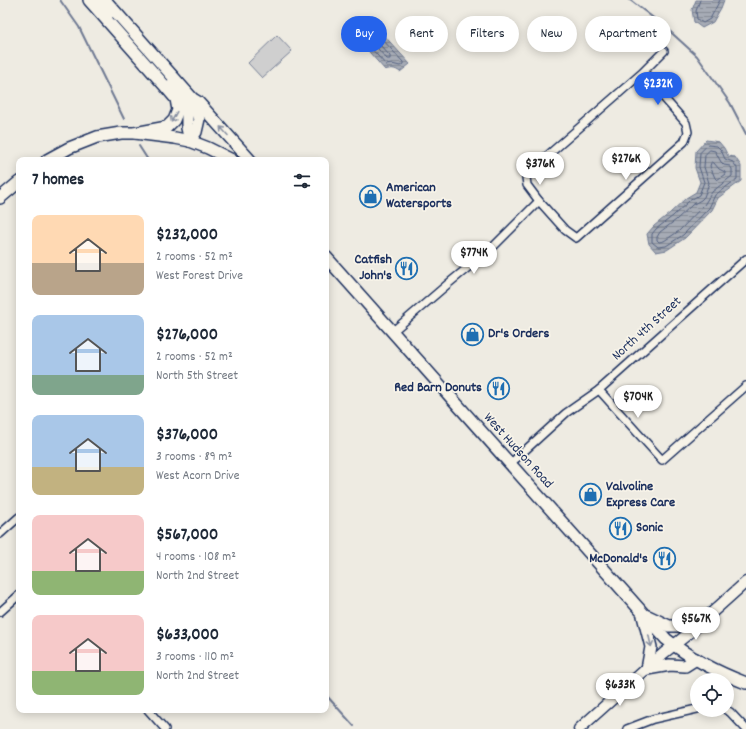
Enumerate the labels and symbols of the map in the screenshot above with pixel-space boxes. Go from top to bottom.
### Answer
pin: $232K [630,72,686,106]
one-way arrow [170,111,177,123]
one-way arrow [219,126,228,136]
pin: $276K [598,147,654,181]
pin: $376K [512,152,568,186]
place label: American Watersports [386,178,452,214]
shop icon: American Watersports [357,183,383,209]
pin: $774K [446,241,502,275]
place label: Catfish John's [355,250,393,286]
restaurant icon: Catfish John's [394,255,420,281]
street label: North 4th Street [608,292,686,366]
shop icon: Dr's Orders [459,321,485,347]
place label: Dr's Orders [488,324,549,344]
restaurant icon: Red Barn Donuts [485,375,511,401]
place label: Red Barn Donuts [394,378,482,398]
pin: $704K [610,385,666,419]
street label: West Hudson Road [478,409,558,493]
place label: Valvoline Express Care [606,477,675,513]
shop icon: Valvoline Express Care [578,482,604,508]
restaurant icon: Sonic [607,515,633,541]
place label: Sonic [636,518,663,538]
restaurant icon: McDonald's [651,546,677,572]
place label: McDonald's [589,549,648,569]
pin: $567K [668,607,724,641]
one-way arrow [646,634,654,647]
pin: $633K [592,673,648,707]

